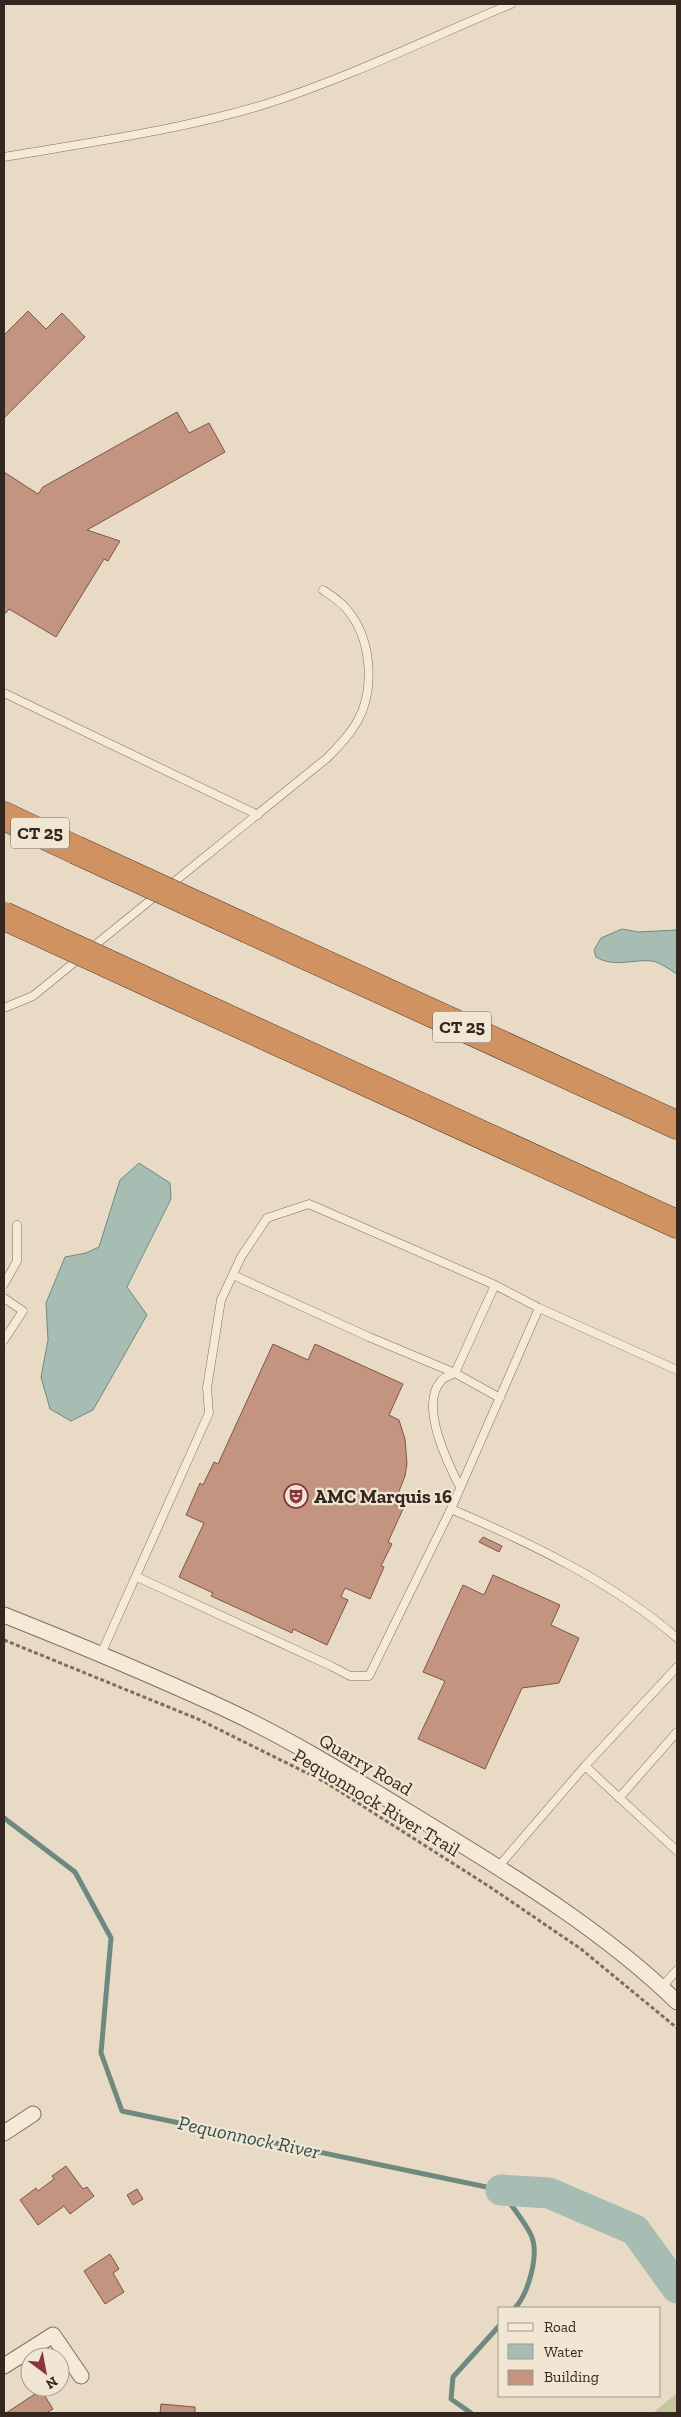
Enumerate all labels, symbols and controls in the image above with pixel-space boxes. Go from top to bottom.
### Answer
road number: CT 25 [11,818,69,848]
road number: CT 25 [433,1012,491,1042]
theatre icon: AMC Marquis 16 [283,1483,309,1509]
place label: AMC Marquis 16 [314,1485,452,1508]
street label: Quarry Road [315,1728,417,1801]
street label: Pequonnock River Trail [289,1744,464,1861]
water label: Pequonnock River [176,2110,322,2164]
legend [498,2307,661,2397]
text: Road [544,2318,577,2336]
text: Water [544,2343,584,2361]
north arrow [20,2347,70,2397]
text: Building [544,2368,599,2386]
text: N [42,2373,61,2393]

